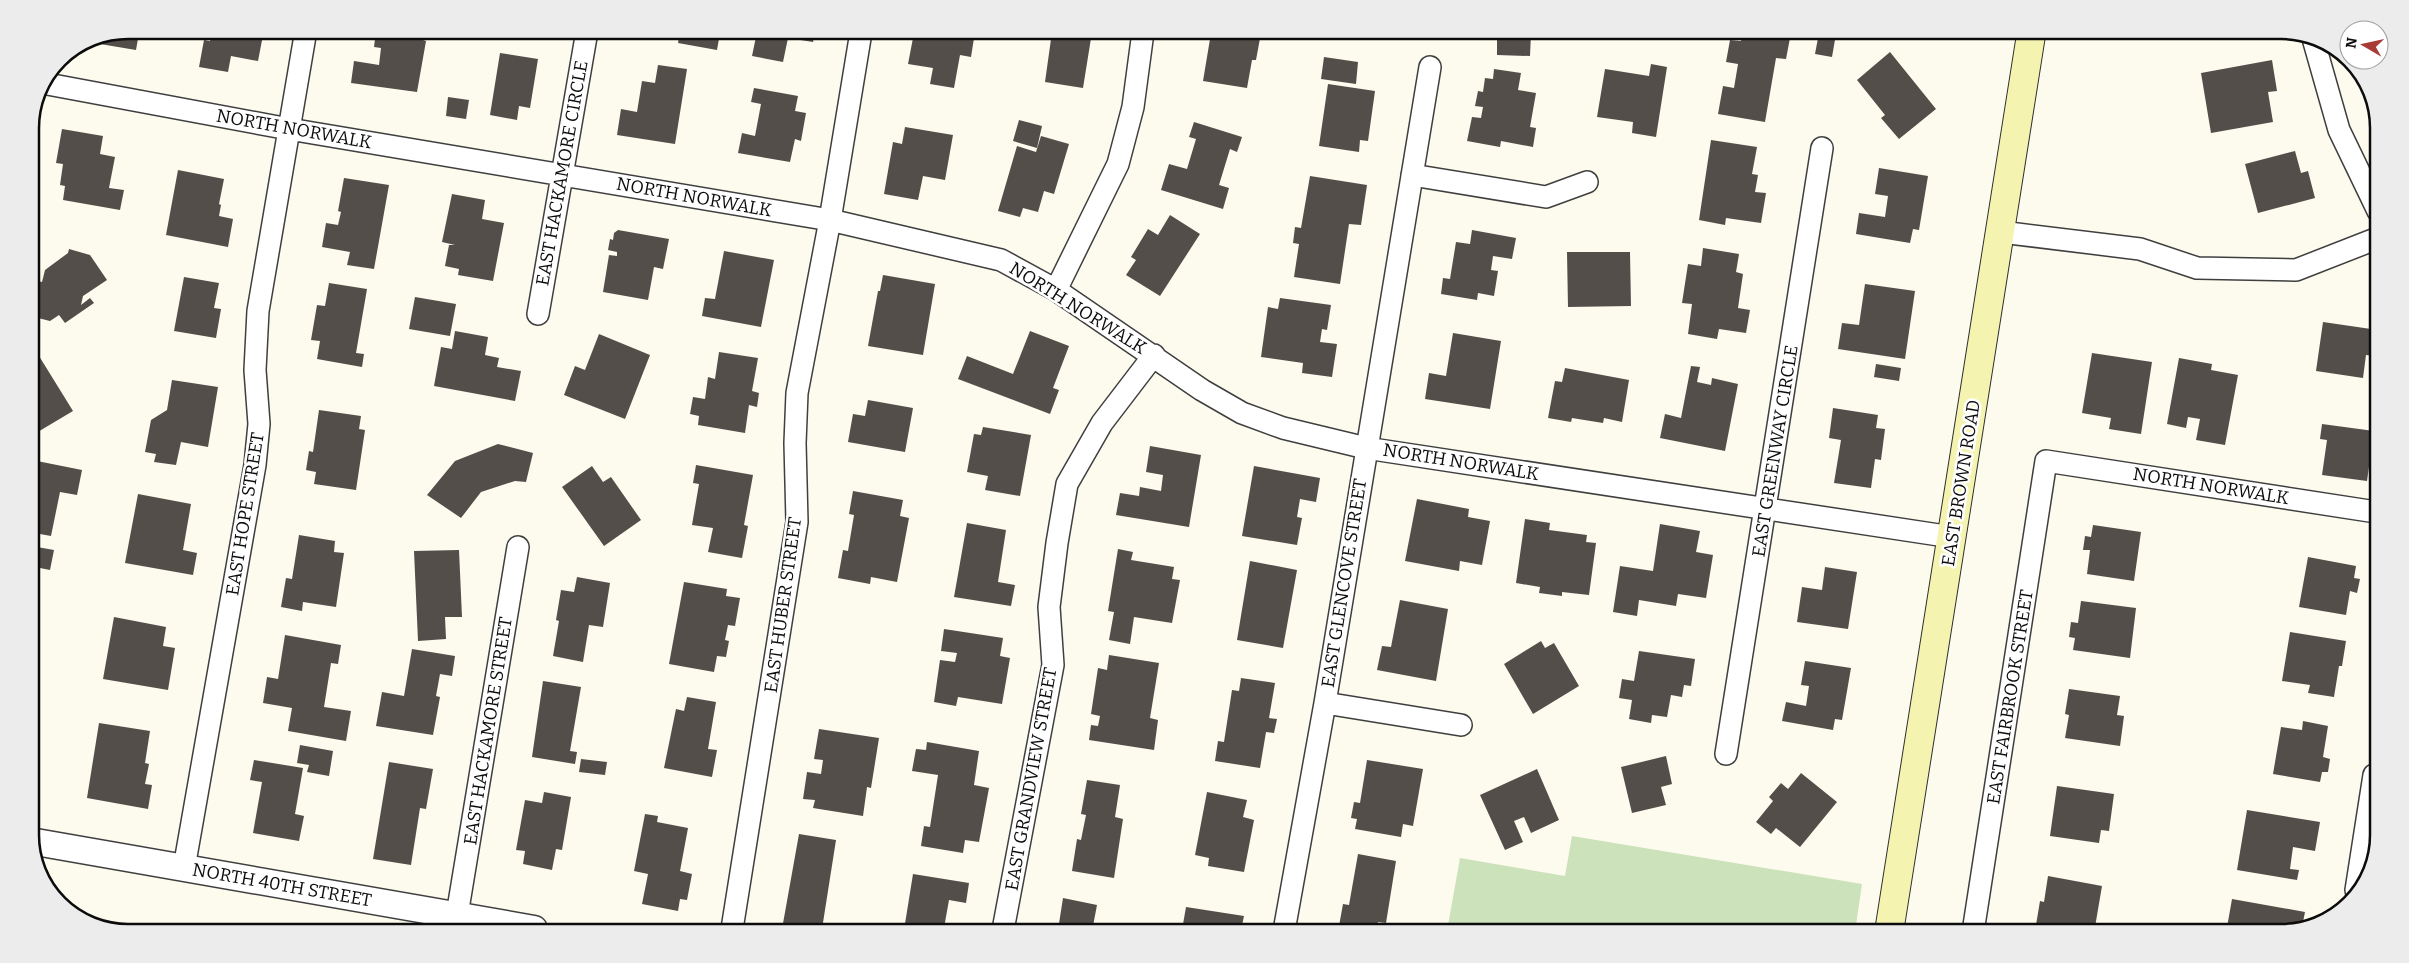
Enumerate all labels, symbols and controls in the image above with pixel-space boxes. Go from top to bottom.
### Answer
north arrow [2339,20,2389,70]
text: N [2342,36,2361,50]
street label: EAST HACKAMORE CIRCLE [531,59,593,287]
street label: NORTH NORWALK [215,105,374,154]
street label: NORTH NORWALK [615,173,774,222]
street label: NORTH NORWALK [1005,257,1151,359]
street label: EAST GREENWAY CIRCLE [1747,343,1803,559]
street label: EAST BROWN ROAD [1937,398,1985,568]
street label: EAST HOPE STREET [221,431,269,597]
street label: NORTH NORWALK [1382,439,1541,485]
street label: NORTH NORWALK [2132,463,2291,509]
street label: EAST GLENCOVE STREET [1317,477,1371,689]
street label: EAST HUBER STREET [760,515,806,694]
street label: EAST FAIRBROOK STREET [1982,588,2038,806]
street label: EAST HACKAMORE STREET [459,615,517,846]
street label: EAST GRANDVIEW STREET [1001,665,1062,892]
street label: NORTH 40TH STREET [191,858,374,912]

